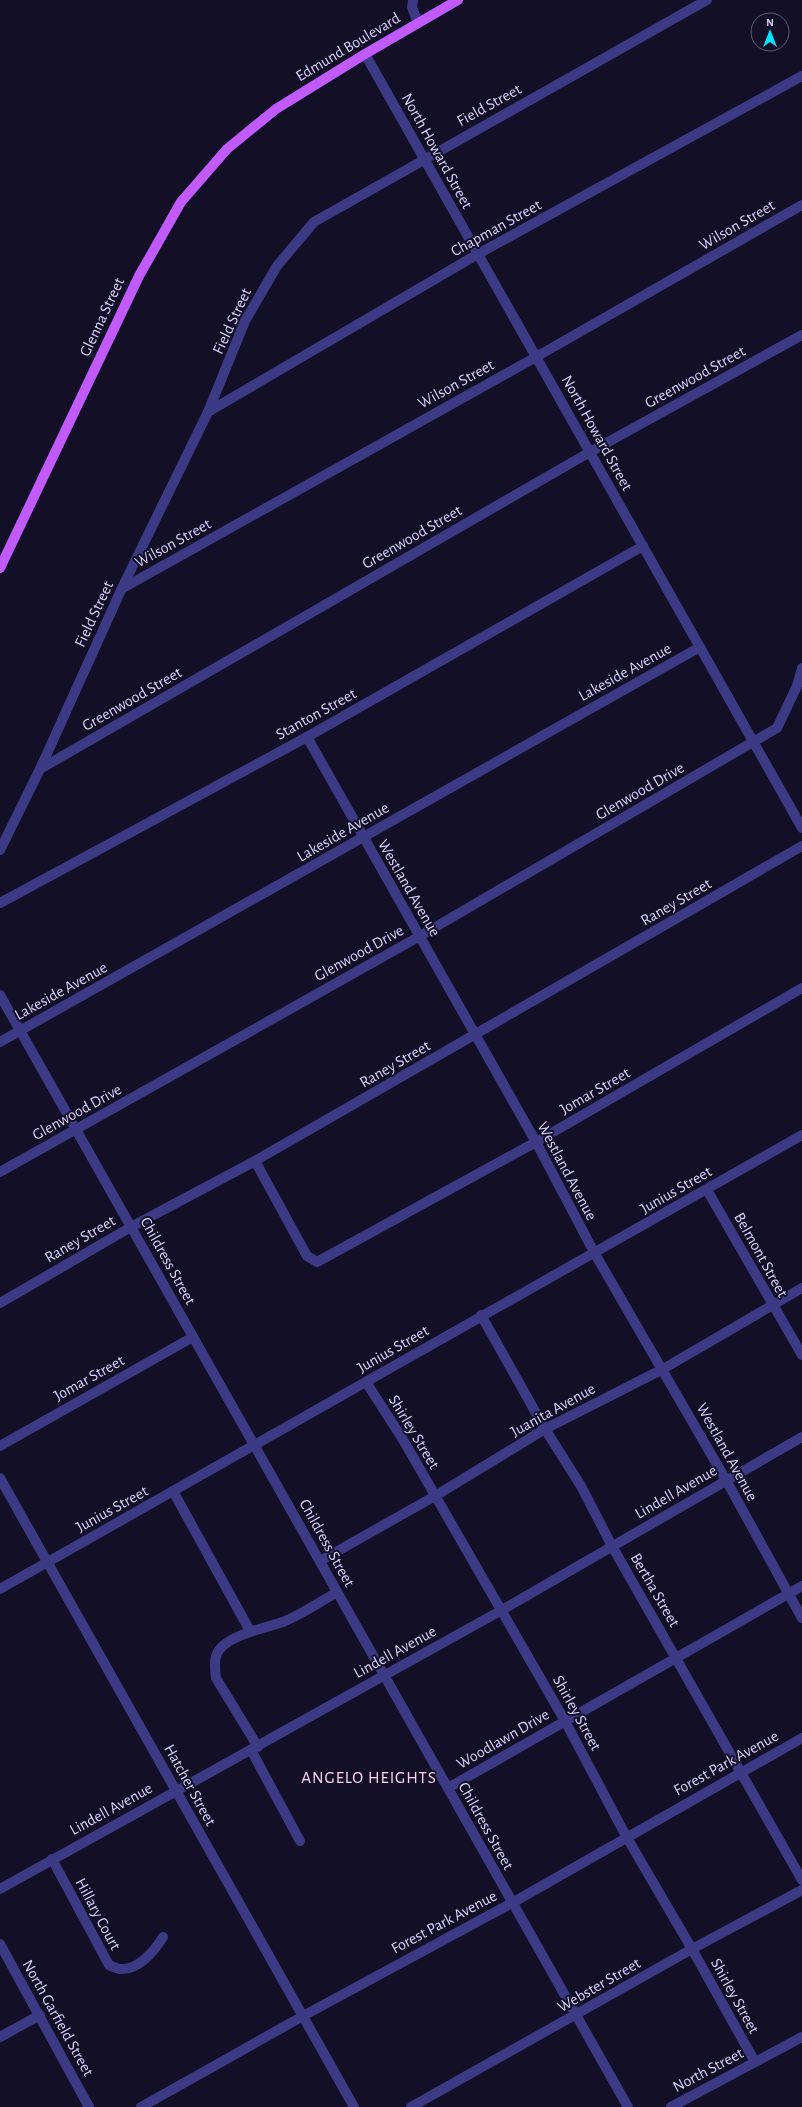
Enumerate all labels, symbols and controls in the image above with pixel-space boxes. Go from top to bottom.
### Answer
street label: Edmund Boulevard [293,10,403,84]
north arrow [750,12,790,52]
text: N [766,17,774,28]
street label: Field Street [454,81,524,129]
street label: North Howard Street [399,91,475,211]
street label: Chapman Street [448,197,544,259]
street label: Wilson Street [696,197,778,253]
street label: Glenna Street [77,275,127,359]
street label: Field Street [210,286,254,356]
street label: Greenwood Street [642,343,748,411]
street label: Wilson Street [415,357,497,411]
street label: North Howard Street [559,373,635,493]
street label: Greenwood Street [359,502,465,572]
street label: Wilson Street [132,516,214,570]
street label: Field Street [72,579,116,649]
street label: Lakeside Avenue [576,640,674,704]
street label: Greenwood Street [79,664,185,734]
street label: Stanton Street [273,685,359,743]
street label: Glenwood Drive [593,759,687,823]
street label: Lakeside Avenue [294,799,392,865]
street label: Westland Avenue [375,837,443,939]
street label: Raney Street [638,875,715,929]
street label: Glenwood Drive [312,922,406,984]
street label: Lakeside Avenue [12,959,110,1023]
street label: Raney Street [357,1037,434,1091]
street label: Jomar Street [557,1065,633,1117]
street label: Glenwood Drive [30,1081,124,1143]
street label: Westland Avenue [534,1119,600,1223]
street label: Junius Street [638,1163,714,1217]
street label: Belmont Street [731,1210,791,1300]
street label: Raney Street [42,1212,119,1266]
street label: Childress Street [137,1215,199,1307]
street label: Junius Street [355,1322,431,1376]
street label: Jomar Street [51,1352,127,1404]
street label: Juanita Avenue [508,1380,598,1440]
street label: Shirley Street [385,1392,442,1472]
street label: Westland Avenue [694,1400,760,1504]
street label: Lindell Avenue [632,1462,720,1522]
street label: Junius Street [73,1483,151,1535]
street label: Childress Street [296,1497,358,1589]
street label: Bertha Street [628,1550,682,1630]
street label: Lindell Avenue [351,1623,439,1681]
street label: Shirley Street [549,1673,604,1754]
street label: Woodlawn Drive [454,1706,552,1772]
street label: Forest Park Avenue [671,1728,781,1798]
street label: Hatcher Street [161,1742,219,1828]
district label: ANGELO HEIGHTS [301,1769,437,1786]
street label: Lindell Avenue [67,1780,155,1838]
street label: Childress Street [455,1780,517,1872]
street label: Hillary Court [72,1875,124,1953]
street label: Forest Park Avenue [389,1887,499,1957]
street label: Webster Street [555,1955,643,2015]
street label: Shirley Street [707,1956,762,2037]
street label: North Garfield Street [19,1957,97,2079]
street label: North Street [670,2045,746,2095]

